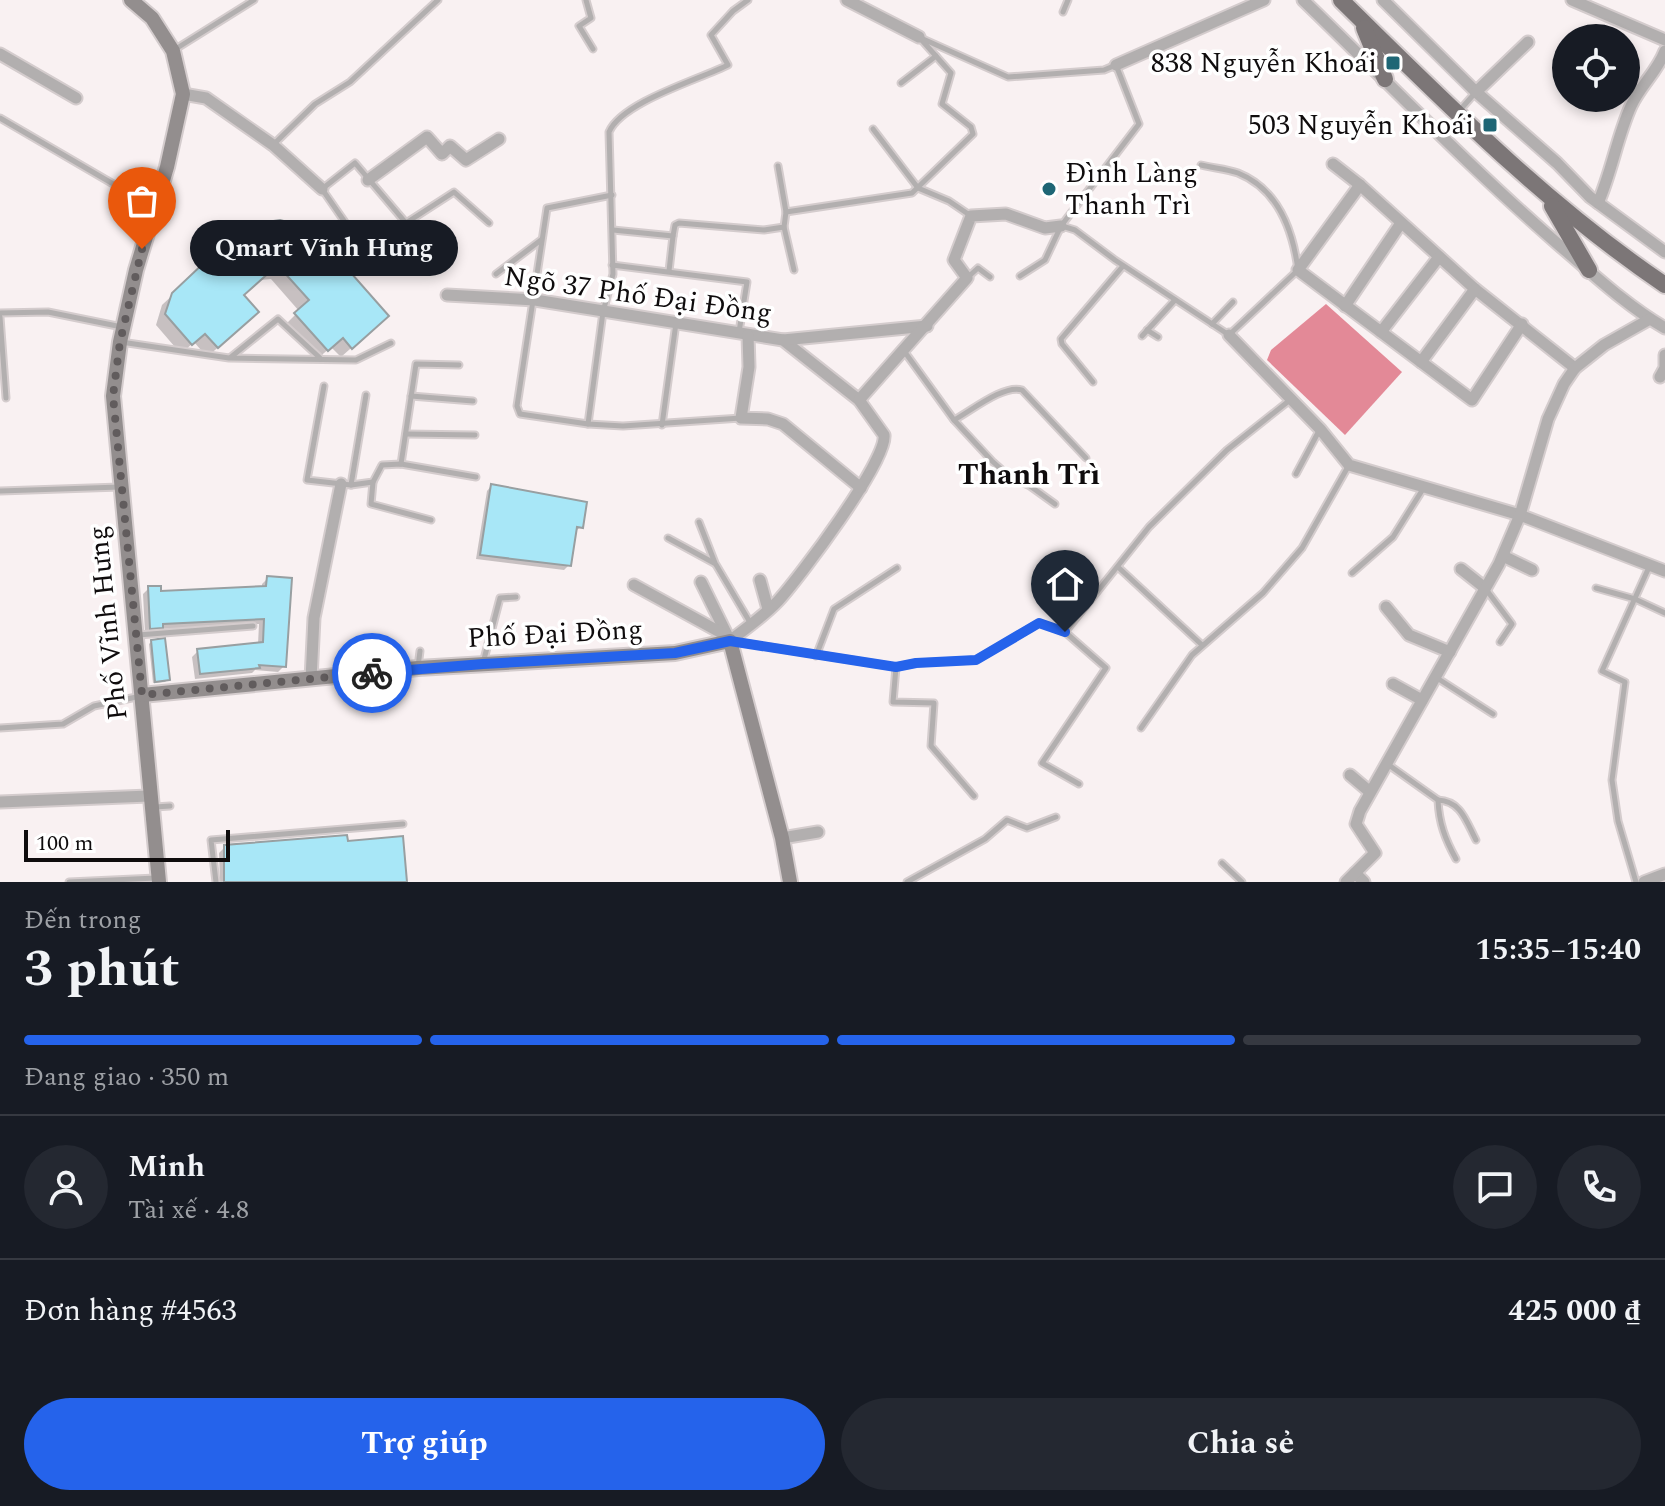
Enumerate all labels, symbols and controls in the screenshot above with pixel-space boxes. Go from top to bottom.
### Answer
map controls [1552,24,1640,112]
button: locate [1552,24,1640,112]
place label: 838 Nguyễn Khoái [1151,42,1377,85]
marker: 838 Nguyễn Khoái [1384,54,1402,72]
place label: 503 Nguyễn Khoái [1248,104,1474,147]
marker: 503 Nguyễn Khoái [1481,116,1499,134]
place label: Đình Làng Thanh Trì [1065,152,1198,227]
pin [108,167,176,249]
icon: bag [120,179,164,223]
marker: Đình Làng Thanh Trì [1040,180,1058,198]
callout: Qmart Vĩnh Hưng [190,221,458,277]
text: Qmart Vĩnh Hưng [215,228,433,268]
street label: Ngõ 37 Phố Đại Đồng [501,255,775,335]
district label: Thanh Trì [958,452,1100,498]
street label: Phố Vĩnh Hưng [76,524,140,722]
pin [1031,550,1099,632]
icon: home [1043,562,1087,606]
street label: Phố Đại Đồng [466,608,644,660]
courier [332,633,412,713]
icon: bike [350,651,394,695]
scale bar [24,826,230,862]
text: 100 m [36,827,93,860]
text: Đến trong [24,900,141,940]
text: 15:35–15:40 [1475,927,1641,973]
text: 3 phút [24,930,180,1009]
text: Đang giao · 350 m [24,1057,229,1097]
text: Minh [128,1144,205,1190]
button: person [24,1145,108,1229]
button: chat [1453,1145,1537,1229]
button: phone [1557,1145,1641,1229]
text: Tài xế · 4.8 [128,1190,249,1230]
text: Đơn hàng #4563 [24,1288,237,1334]
text: 425 000 ₫ [1508,1288,1641,1334]
button: Trợ giúp [24,1398,825,1490]
button: Chia sẻ [841,1398,1641,1490]

